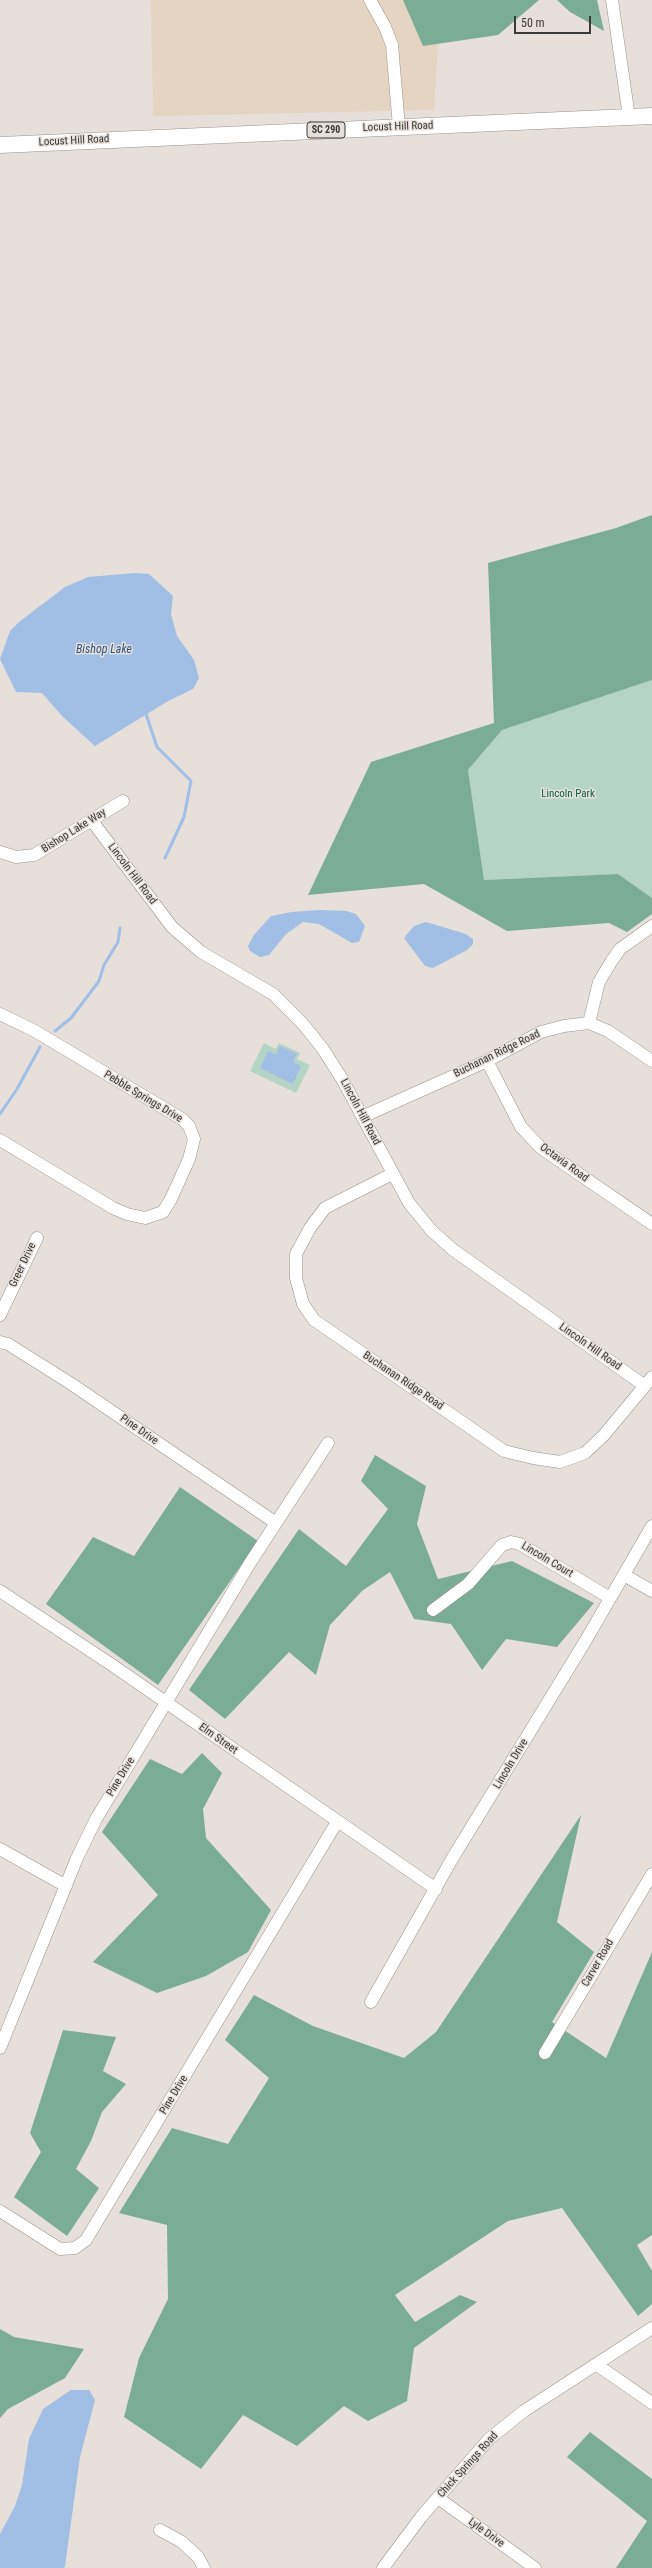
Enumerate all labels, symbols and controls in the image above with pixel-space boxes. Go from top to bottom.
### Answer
scale bar [516,8,593,34]
text: 50 m [521,16,545,30]
street label: Locust Hill Road [362,119,434,135]
road number: SC 290 [307,122,345,138]
street label: Locust Hill Road [38,133,110,149]
water label: Bishop Lake [76,643,132,657]
park label: Lincoln Park [541,787,595,801]
street label: Bishop Lake Way [39,806,109,856]
street label: Lincoln Hill Road [105,841,159,907]
street label: Buchanan Ridge Road [452,1027,542,1081]
street label: Pebble Springs Drive [101,1068,185,1126]
street label: Lincoln Hill Road [337,1077,383,1147]
street label: Octavia Road [537,1141,591,1185]
street label: Greer Drive [7,1241,39,1289]
street label: Lincoln Hill Road [556,1321,624,1373]
street label: Buchanan Ridge Road [360,1349,446,1413]
street label: Pine Drive [117,1412,161,1448]
street label: Lincoln Court [519,1539,575,1581]
street label: Elm Street [196,1721,240,1757]
street label: Lincoln Drive [491,1737,531,1791]
street label: Pine Drive [104,1755,138,1799]
street label: Carver Road [579,1937,617,1989]
street label: Pine Drive [157,2073,191,2117]
street label: Chick Springs Road [435,2429,501,2501]
street label: Lyle Drive [465,2516,507,2550]

